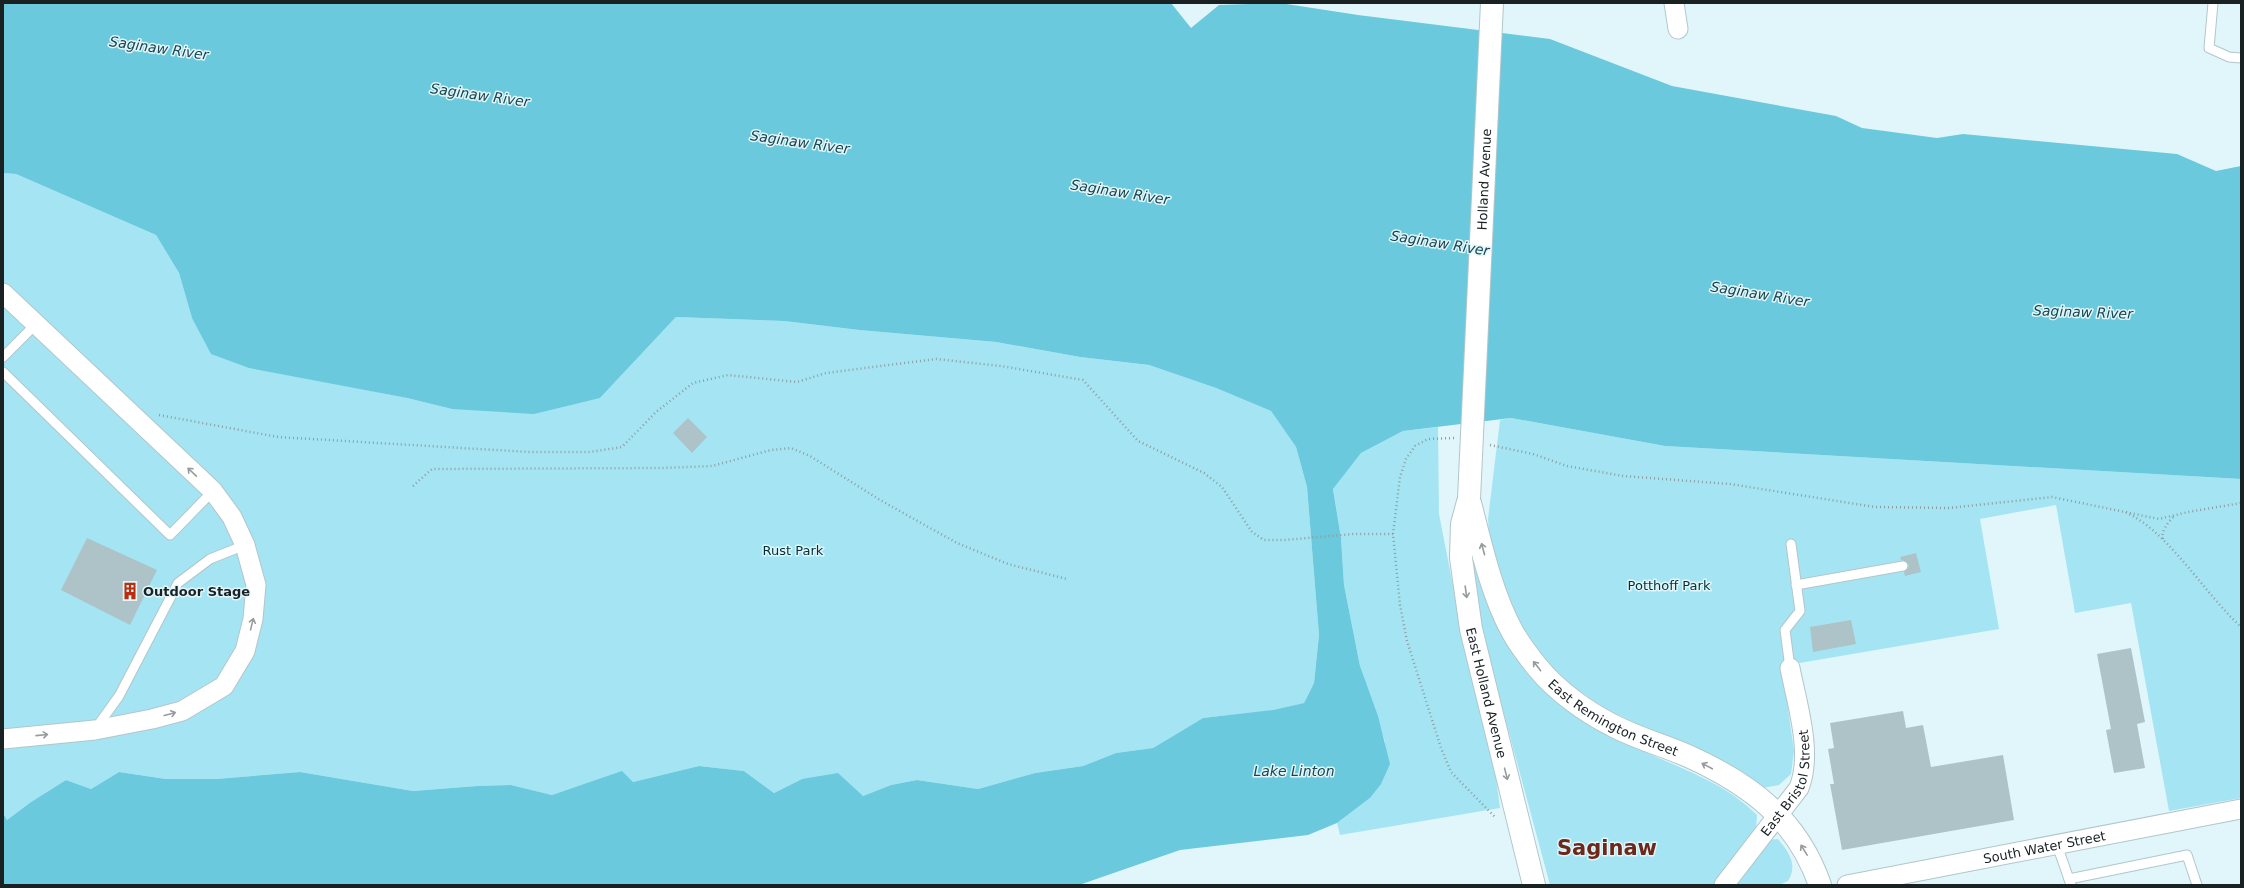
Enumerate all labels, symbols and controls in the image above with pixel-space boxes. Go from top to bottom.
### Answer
water label: Saginaw River [108,33,211,63]
water label: Saginaw River [429,80,532,110]
water label: Saginaw River [749,127,852,157]
street label: Holland Avenue [1474,128,1494,231]
water label: Saginaw River [1069,176,1172,208]
water label: Saginaw River [1389,227,1492,259]
water label: Saginaw River [1709,278,1812,310]
water label: Saginaw River [2033,302,2134,322]
one-way arrow [187,467,197,477]
park label: Rust Park [763,543,824,558]
one-way arrow [1478,543,1486,556]
park label: Potthoff Park [1628,578,1711,593]
building icon: Outdoor Stage [120,581,140,601]
place label: Outdoor Stage [143,584,250,599]
one-way arrow [1462,585,1470,598]
one-way arrow [249,618,256,631]
street label: East Holland Avenue [1463,626,1509,760]
one-way arrow [1533,660,1542,671]
street label: East Remington Street [1545,676,1680,759]
one-way arrow [163,710,176,717]
street label: East Bristol Street [1758,729,1813,839]
one-way arrow [35,732,48,739]
one-way arrow [1702,762,1714,769]
water label: Lake Linton [1253,763,1335,779]
one-way arrow [1503,767,1510,780]
street label: South Water Street [1982,828,2107,867]
district label: Saginaw [1557,836,1657,860]
one-way arrow [1800,845,1808,856]

